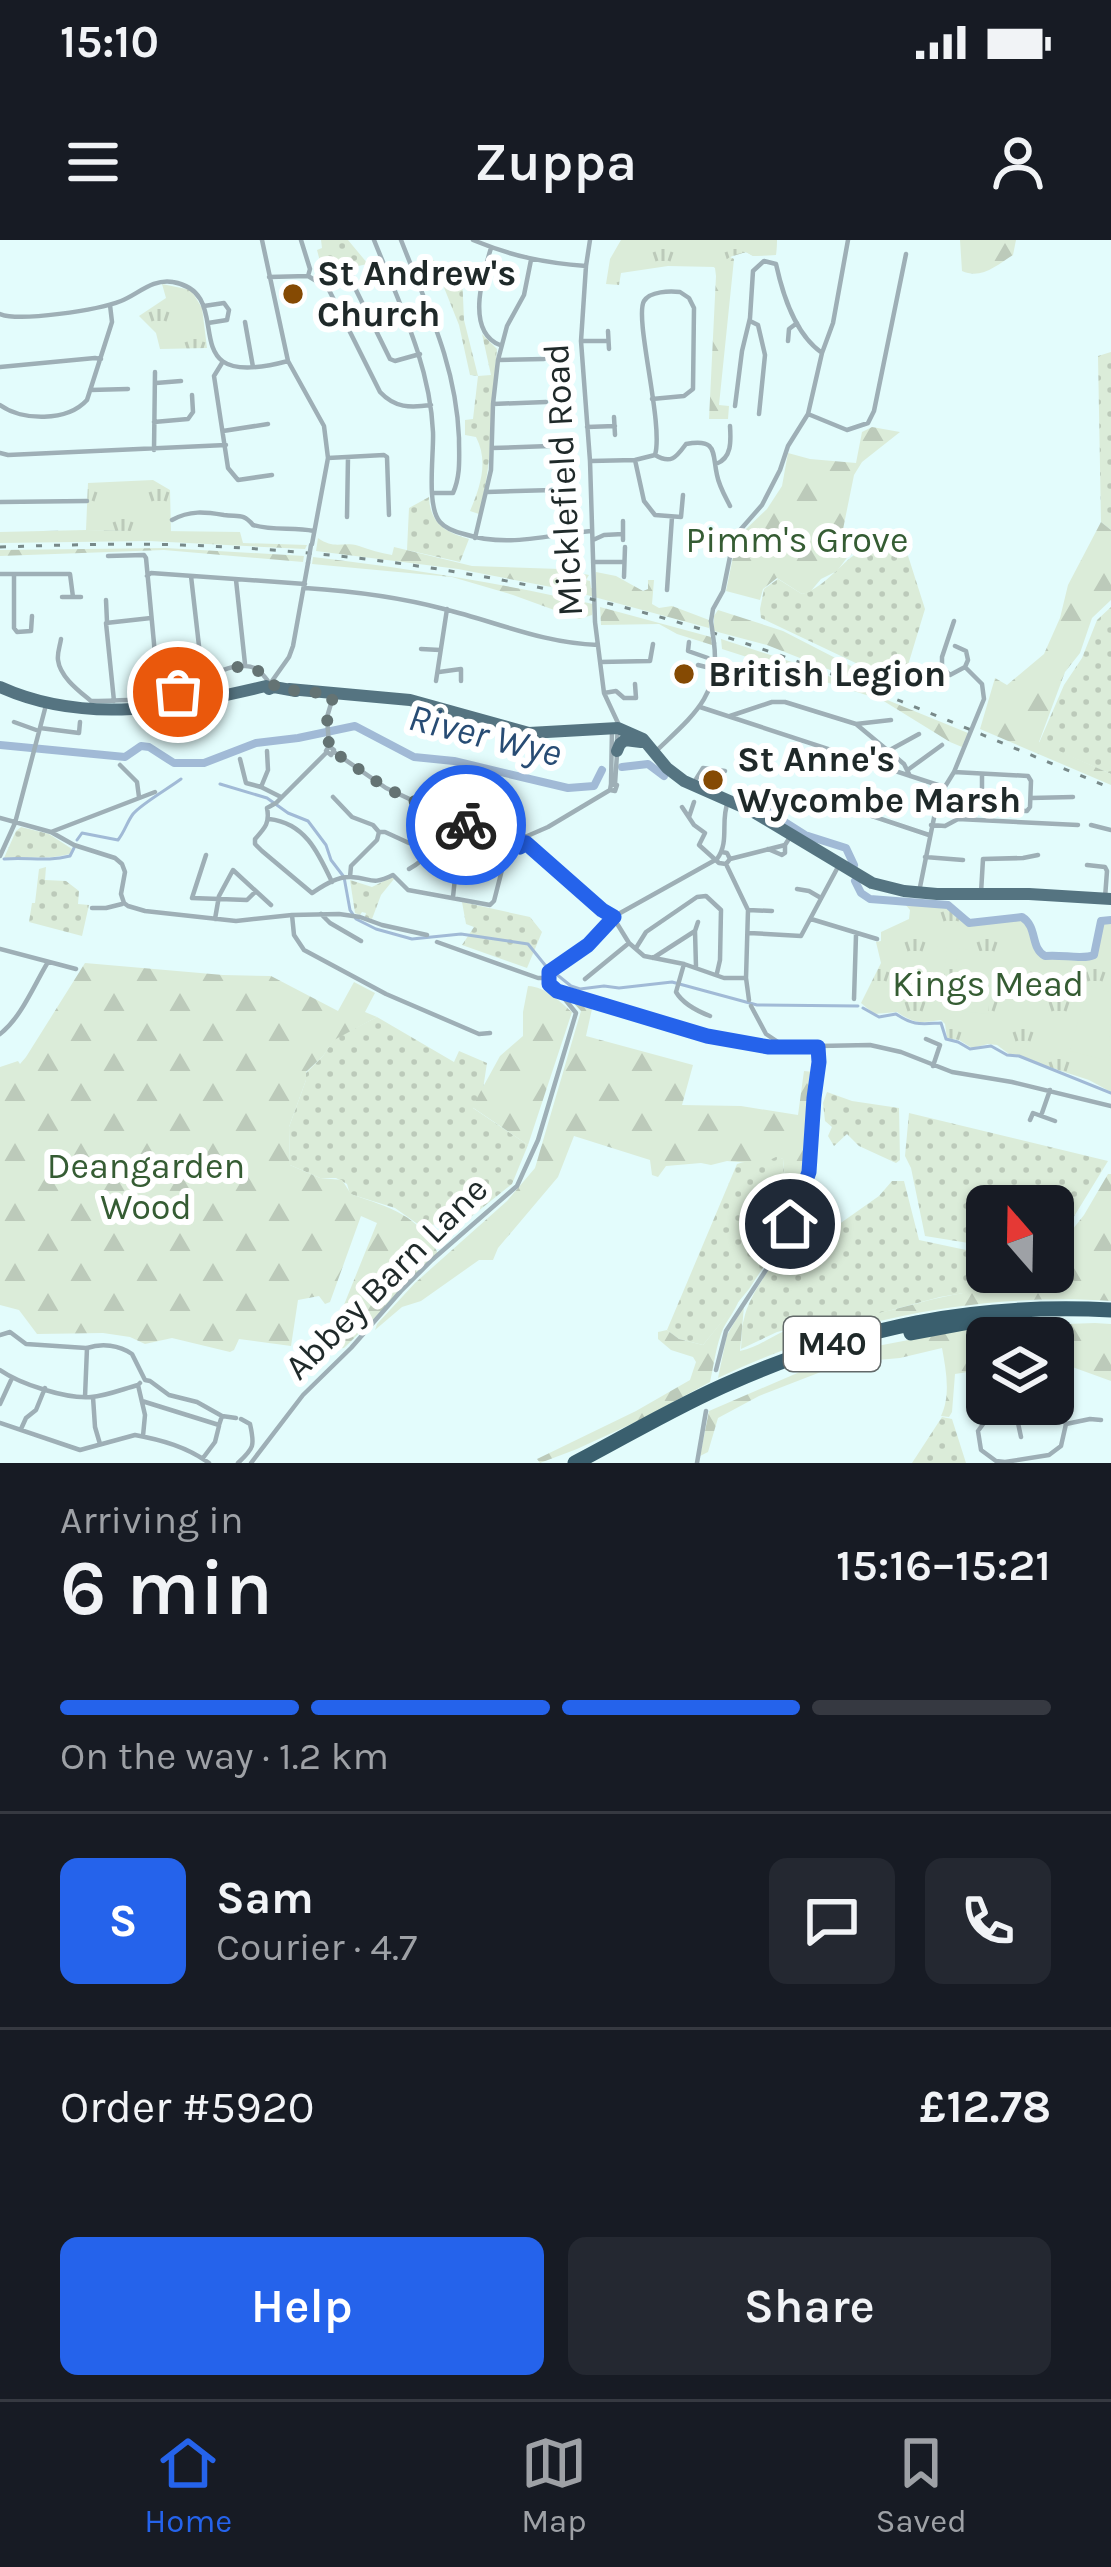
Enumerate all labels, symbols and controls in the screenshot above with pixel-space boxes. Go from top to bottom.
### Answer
text: 15:10 [60,16,159,68]
icon: menu [60,129,126,195]
icon: person [985,129,1051,195]
text: Zuppa [474,130,637,194]
place label: St Andrew's Church [317,252,516,335]
marker: St Andrew's Church [280,281,306,307]
street label: Micklefield Road [535,343,591,617]
park label: Pimm's Grove [686,519,908,561]
pin [127,641,229,743]
place label: British Legion [708,653,946,696]
icon: bag [145,659,211,725]
marker: British Legion [671,661,697,687]
water label: River Wye [404,694,566,776]
place label: St Anne's Wycombe Marsh [737,738,1021,822]
courier [406,765,526,885]
marker: St Anne's Wycombe Marsh [700,767,726,793]
icon: bike [433,792,499,858]
park label: Kings Mead [892,963,1084,1005]
park label: Deangarden Wood [47,1145,245,1228]
street label: Abbey Barn Lane [276,1168,496,1388]
pin [739,1173,841,1275]
north arrow [966,1185,1074,1293]
map controls [966,1185,1074,1425]
icon: home [757,1191,823,1257]
road number: M40 [784,1317,880,1371]
button: layers [966,1317,1074,1425]
text: Arriving in [60,1497,243,1543]
text: 15:16–15:21 [836,1539,1051,1591]
text: 6 min [60,1542,273,1634]
text: On the way · 1.2 km [60,1733,389,1779]
button: chat [769,1858,895,1984]
button: phone [925,1858,1051,1984]
text: Sam [216,1872,314,1924]
text: S [109,1895,137,1947]
text: Courier · 4.7 [216,1924,417,1970]
text: Order #5920 [60,2081,314,2133]
text: £12.78 [920,2081,1051,2133]
button: Help [60,2237,544,2375]
button: Share [568,2237,1051,2375]
tab: Home [144,2430,232,2540]
tab: Map [521,2430,587,2540]
tab: Saved [875,2430,967,2540]

